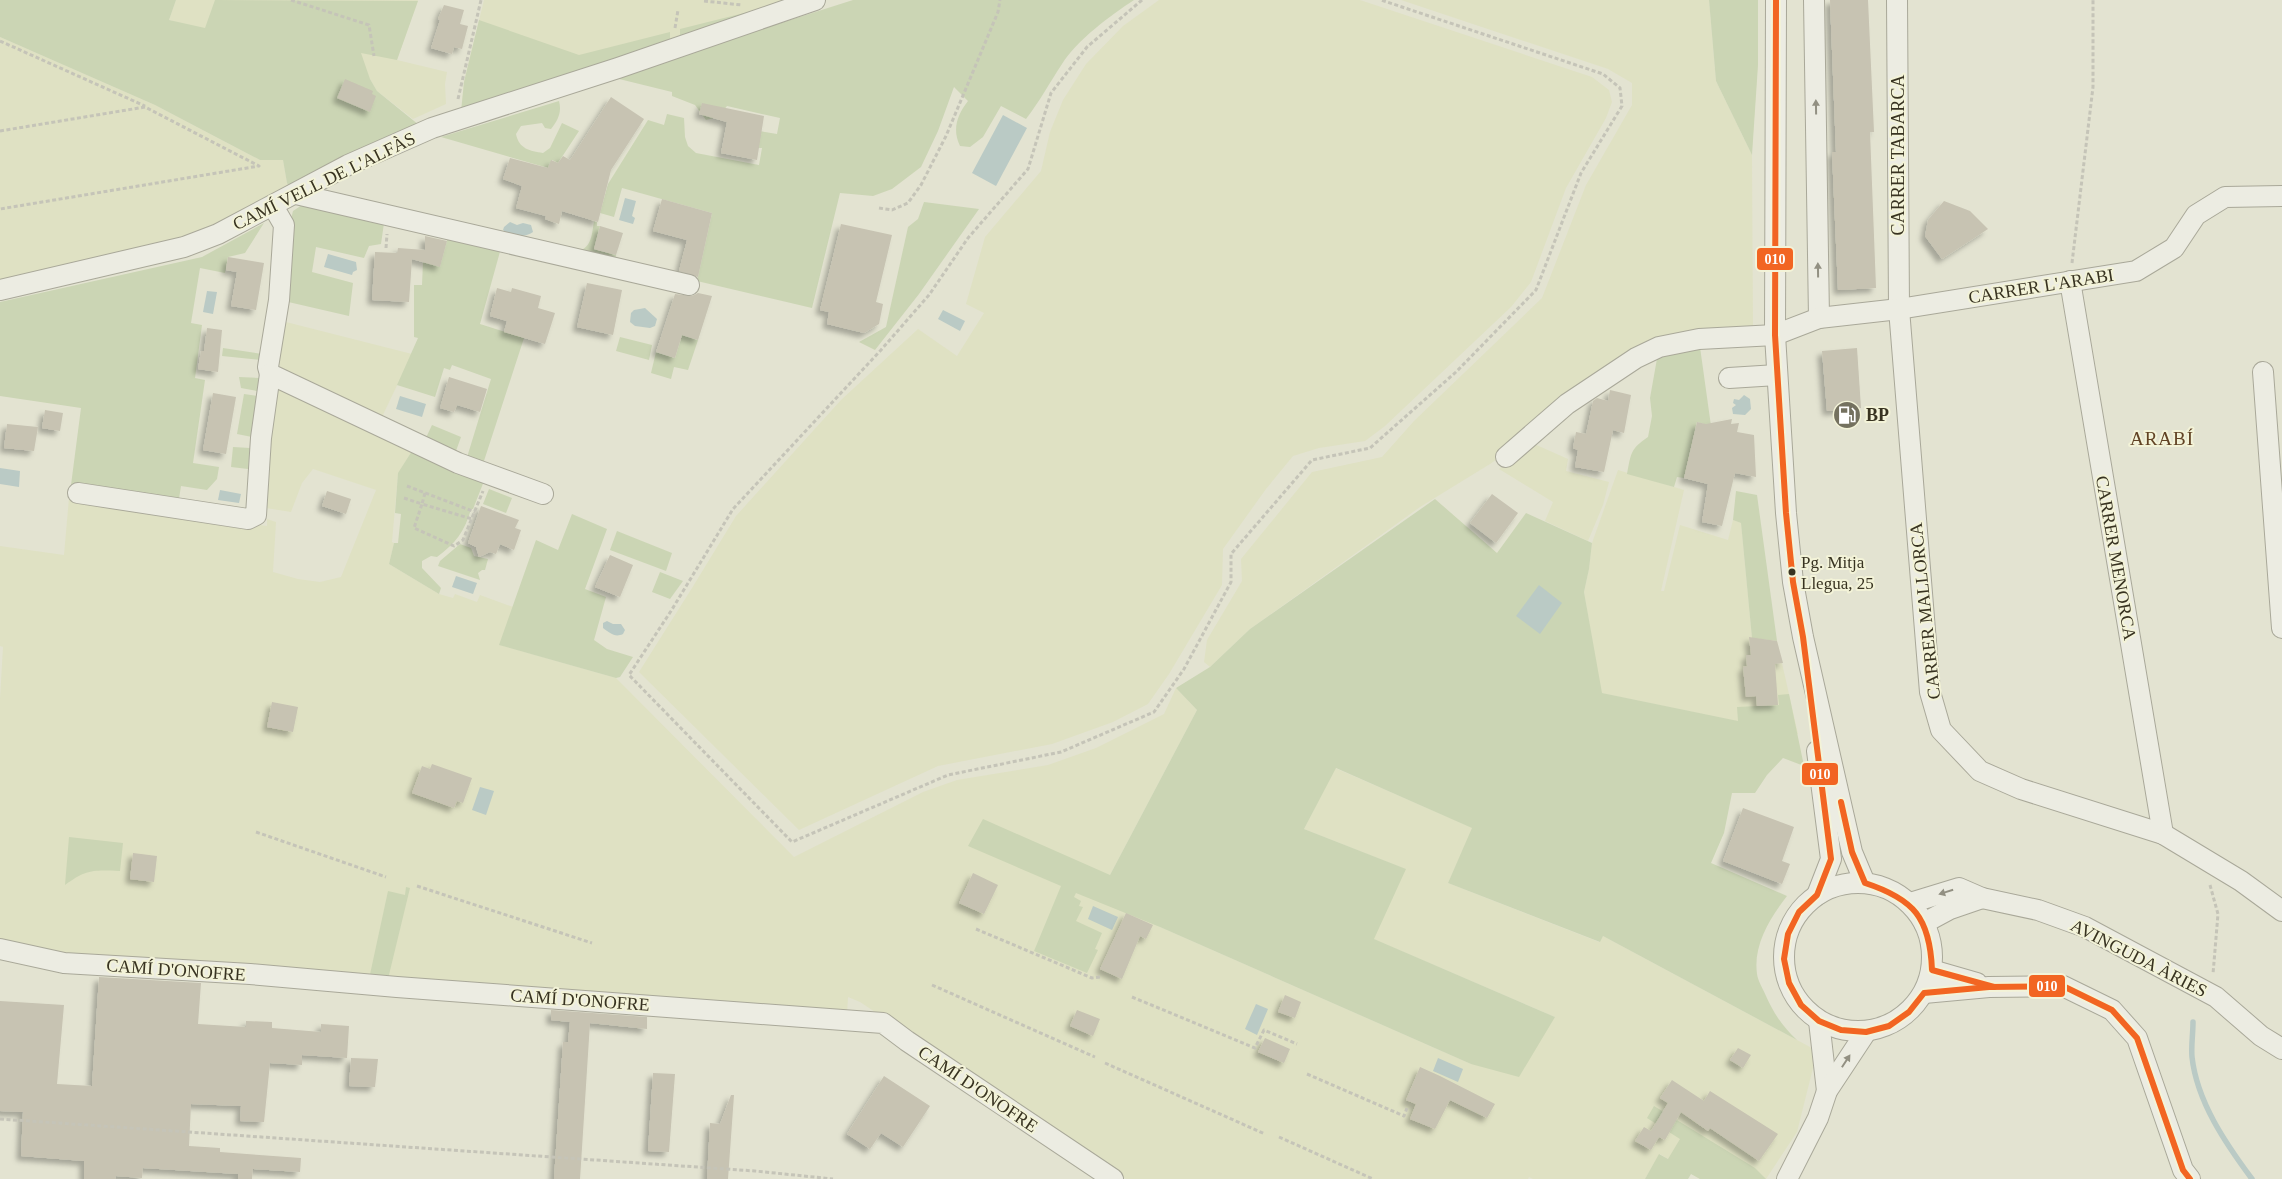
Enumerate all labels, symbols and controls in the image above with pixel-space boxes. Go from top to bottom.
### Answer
street label: CARRER TABARCA [1888,75,1908,235]
one-way arrow [1812,99,1820,115]
street label: CAMÍ VELL DE L'ALFÀS [229,127,419,234]
line badge: 010 [1756,247,1794,271]
text: 010 [1765,252,1786,267]
one-way arrow [1814,261,1822,277]
street label: CARRER L'ARABI [1967,265,2115,307]
fuel station icon: BP [1832,400,1862,430]
place label: BP [1866,405,1889,425]
district label: ARABÍ [2130,428,2194,449]
street label: CARRER MENORCA [2092,474,2140,642]
street label: CARRER MALLORCA [1906,522,1944,700]
place label: Pg. Mitja Llegua, 25 [1801,553,1874,593]
marker: Pg. Mitja Llegua, 25 [1787,567,1797,577]
line badge: 010 [1801,762,1839,786]
text: 010 [1810,767,1831,782]
one-way arrow [1938,889,1953,897]
street label: AVINGUDA ÀRIES [2068,914,2211,1001]
street label: CAMÍ D'ONOFRE [106,954,246,985]
line badge: 010 [2028,974,2066,998]
text: 010 [2037,979,2058,994]
street label: CAMÍ D'ONOFRE [510,984,650,1015]
street label: CAMÍ D'ONOFRE [914,1041,1042,1136]
one-way arrow [1841,1055,1851,1068]

